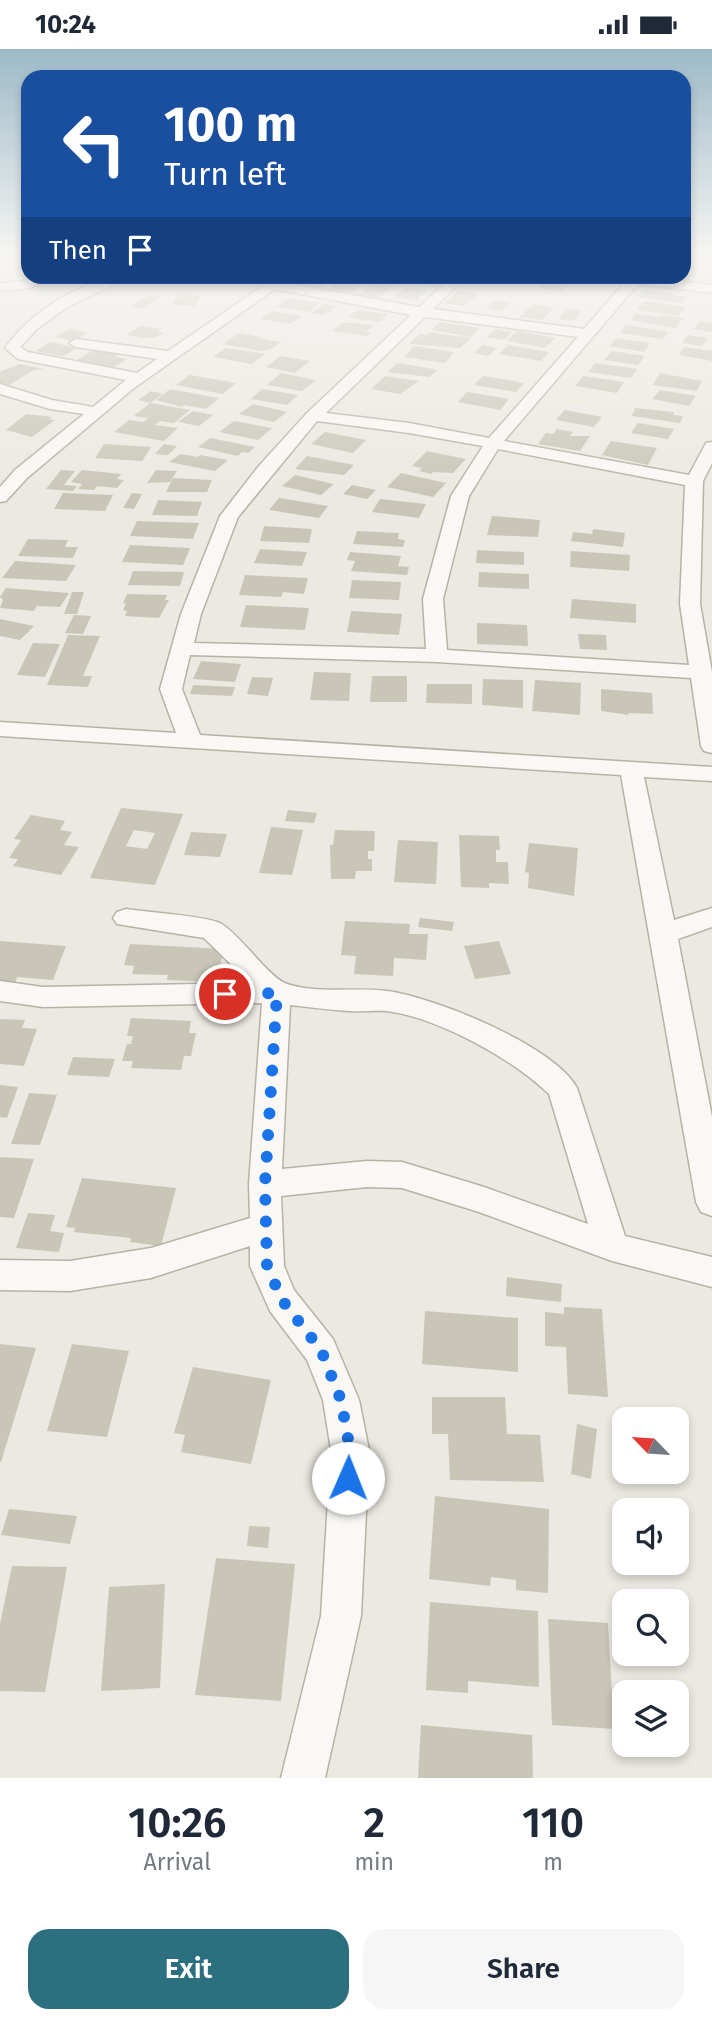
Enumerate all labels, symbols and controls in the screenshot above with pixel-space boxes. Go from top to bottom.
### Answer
text: 10:24 [35,9,96,40]
text: 100 m [164,95,297,154]
icon: left [49,98,140,189]
text: Turn left [164,155,286,193]
icon: arrive [121,231,159,269]
text: Then [49,235,107,266]
pin [195,964,255,1024]
icon: arrive [206,975,244,1013]
north arrow [612,1407,690,1484]
map controls [612,1407,689,1757]
position arrow [311,1441,385,1515]
button: sound [612,1498,689,1575]
button: search [612,1589,689,1666]
button: layers [612,1680,689,1757]
text: 10:26 [128,1798,226,1848]
text: 2 [363,1798,385,1848]
text: 110 [522,1798,584,1848]
text: Arrival [143,1848,211,1876]
text: min [354,1848,394,1876]
text: m [543,1848,563,1876]
button: Exit [28,1929,349,2009]
button: Share [363,1929,684,2009]

